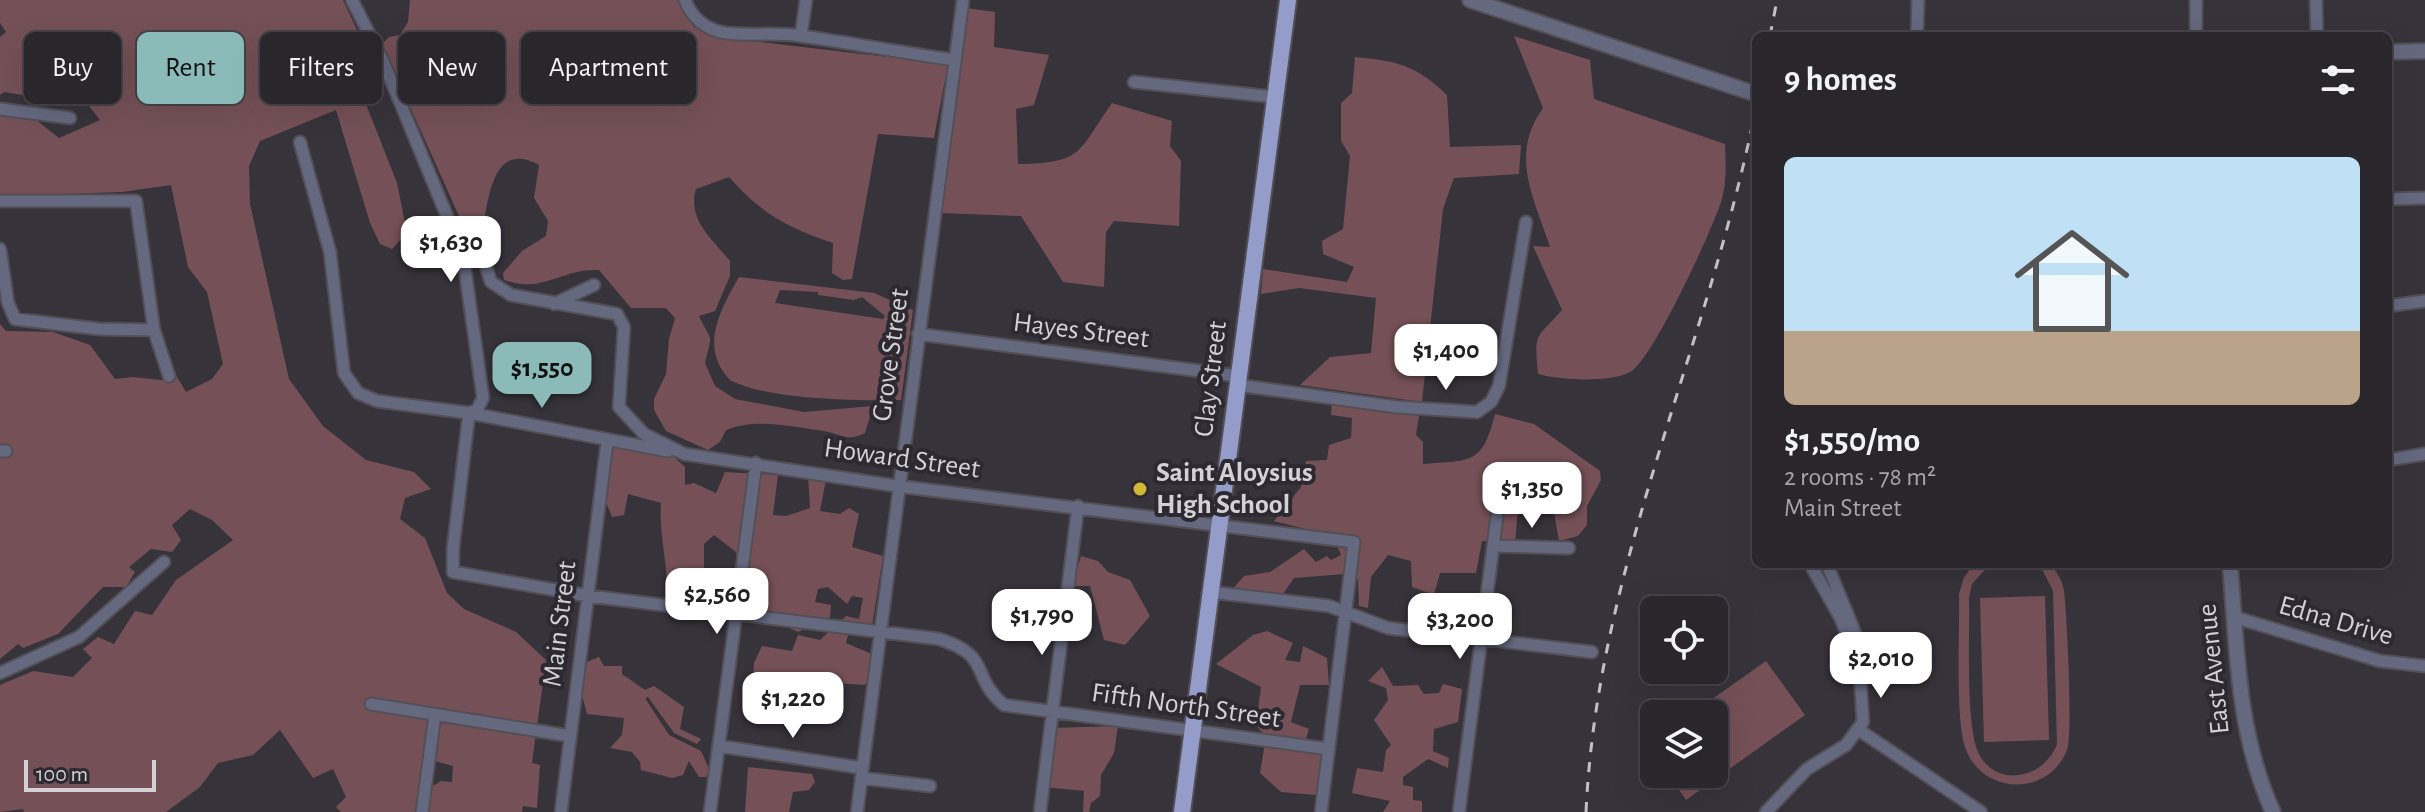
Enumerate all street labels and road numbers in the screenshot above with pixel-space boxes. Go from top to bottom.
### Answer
street label: Grove Street [868,287,914,423]
street label: Hayes Street [1012,309,1151,353]
street label: Clay Street [1190,319,1232,439]
street label: Howard Street [822,434,982,484]
street label: Main Street [538,559,582,688]
street label: Edna Drive [2276,591,2396,651]
street label: East Avenue [2193,602,2235,736]
street label: Fifth North Street [1090,679,1283,733]

